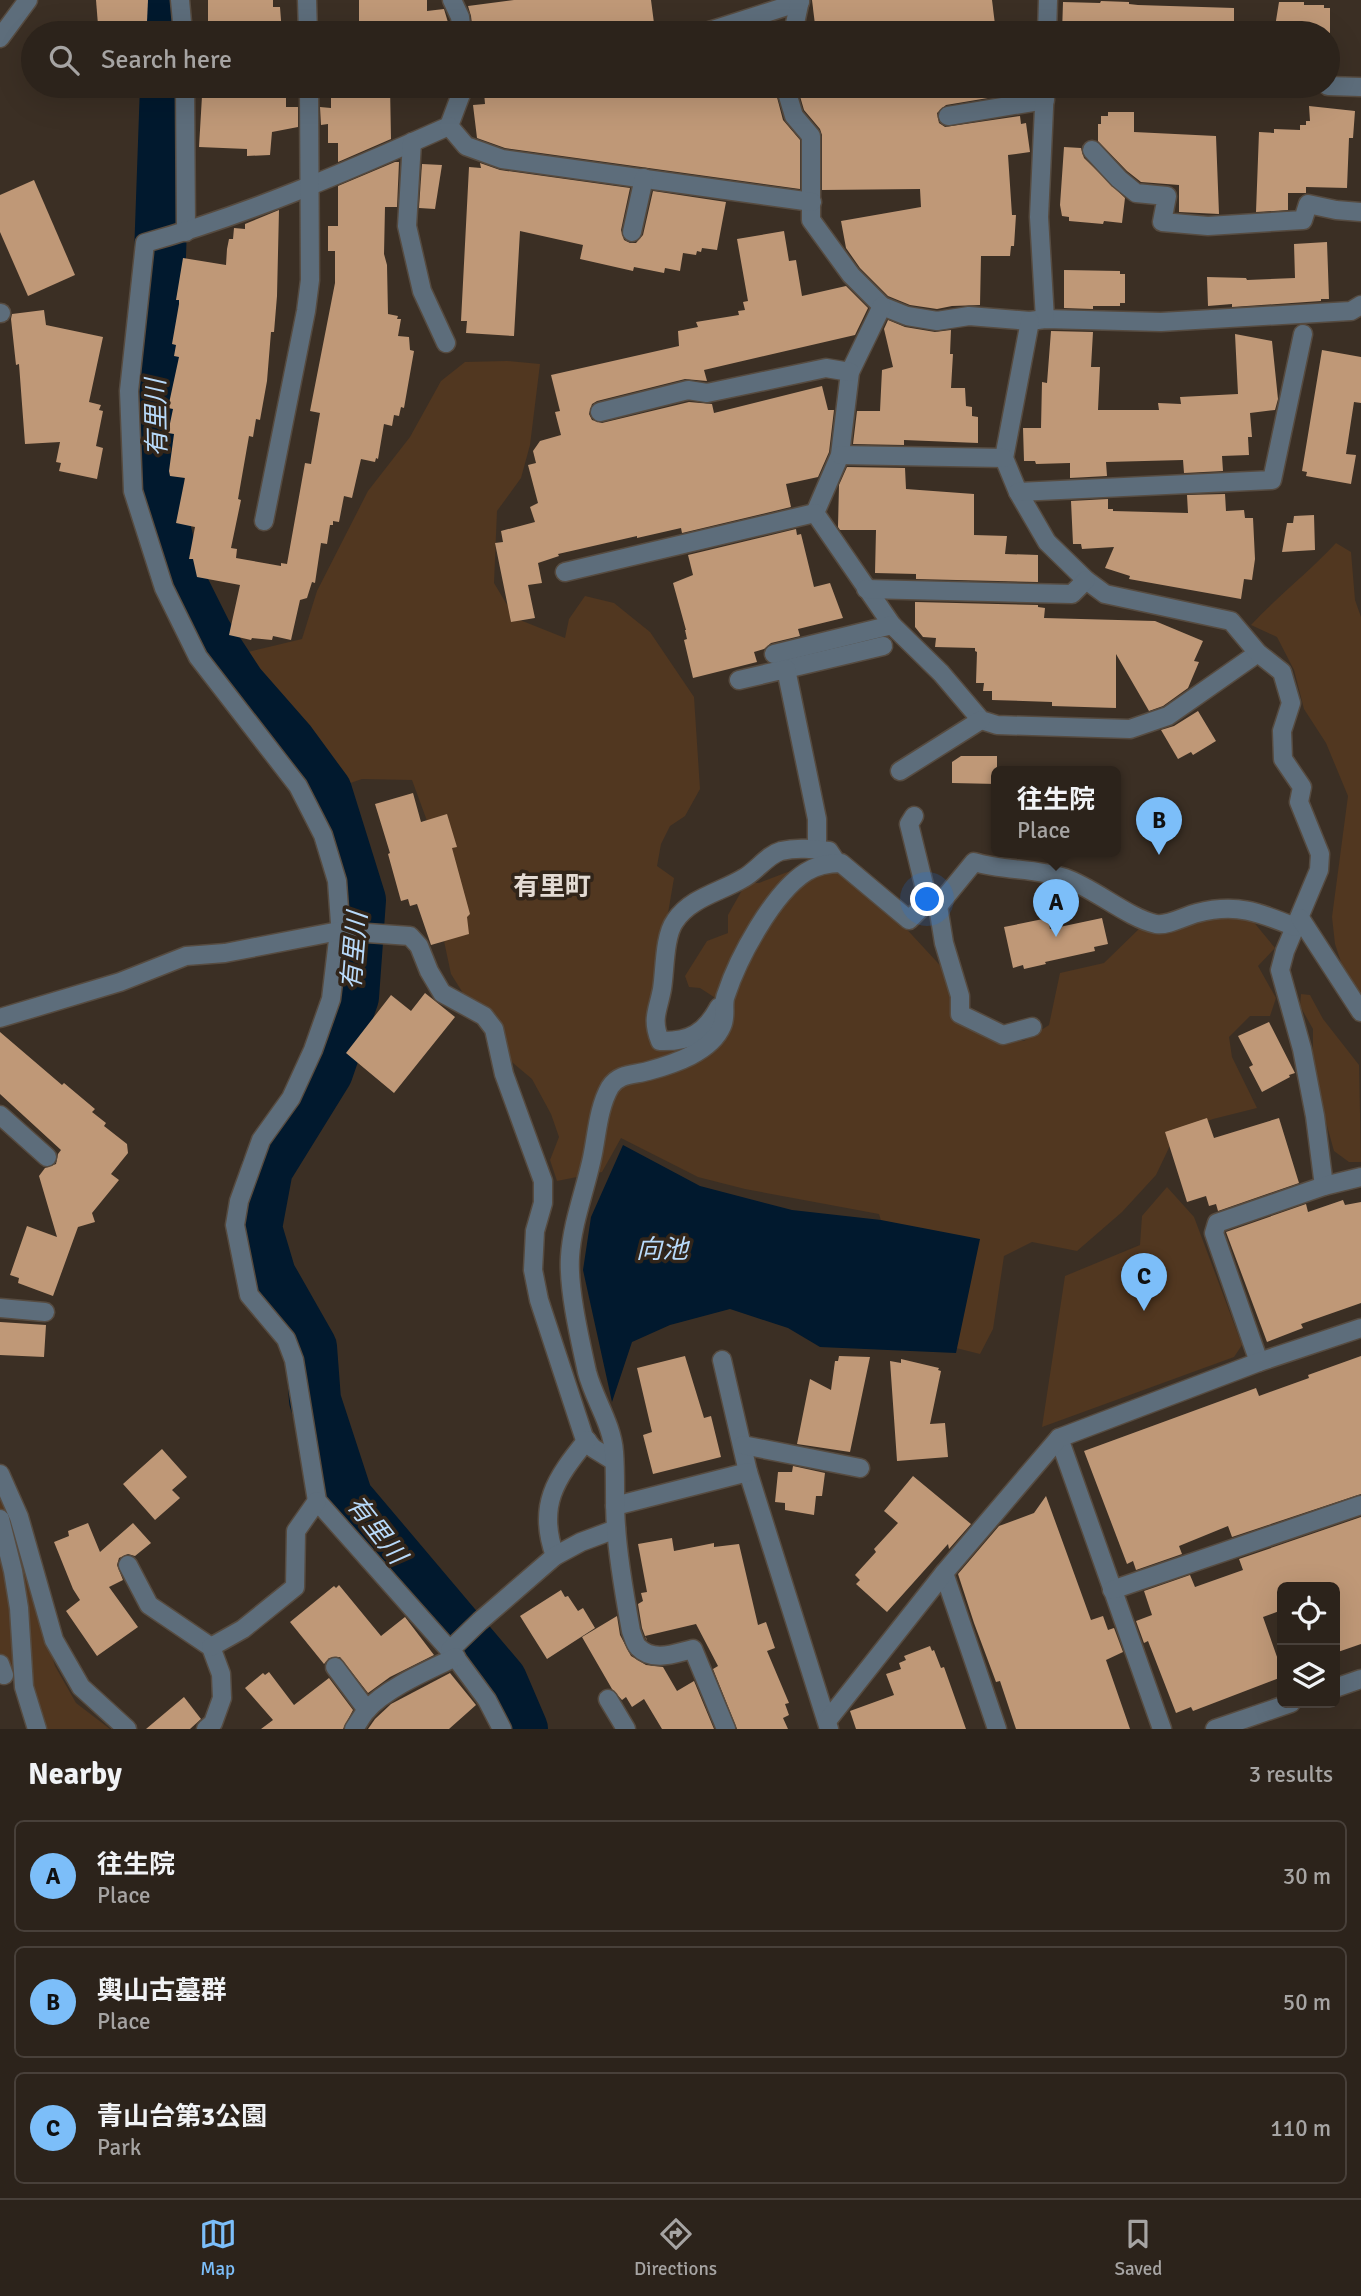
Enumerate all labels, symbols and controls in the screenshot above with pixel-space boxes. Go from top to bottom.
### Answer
search box [21,21,1340,98]
icon: search [45,41,83,79]
text: Search here [101,44,232,76]
water label: 有里川 [140,376,174,457]
popup [991,766,1121,857]
text: 往生院 [1017,784,1095,816]
pin: B [1136,797,1182,855]
text: Place [1017,816,1071,845]
district label: 有里町 [513,871,591,903]
pin: A [1033,879,1079,937]
your location [910,882,944,916]
water label: 有里川 [336,908,375,991]
water label: 向池 [636,1234,691,1266]
pin: C [1121,1253,1167,1311]
water label: 有里川 [339,1489,414,1573]
map controls [1277,1582,1340,1708]
button: locate [1277,1582,1340,1645]
button: layers [1277,1645,1340,1708]
text: Nearby [28,1756,122,1793]
text: 3 results [1249,1760,1333,1789]
text: 往生院 [97,1849,175,1881]
text: A [46,1862,60,1891]
text: 30 m [1283,1862,1331,1891]
text: Place [97,1881,151,1910]
text: 輿山古墓群 [97,1975,227,2007]
text: B [46,1988,60,2017]
text: 50 m [1283,1988,1331,2017]
text: Place [97,2007,151,2036]
text: 青山台第3公園 [97,2101,267,2133]
text: C [46,2114,60,2143]
text: 110 m [1270,2114,1331,2143]
text: Park [97,2133,141,2162]
tab: Map [199,2215,237,2281]
tab: Directions [634,2215,717,2281]
tab: Saved [1114,2215,1162,2281]

